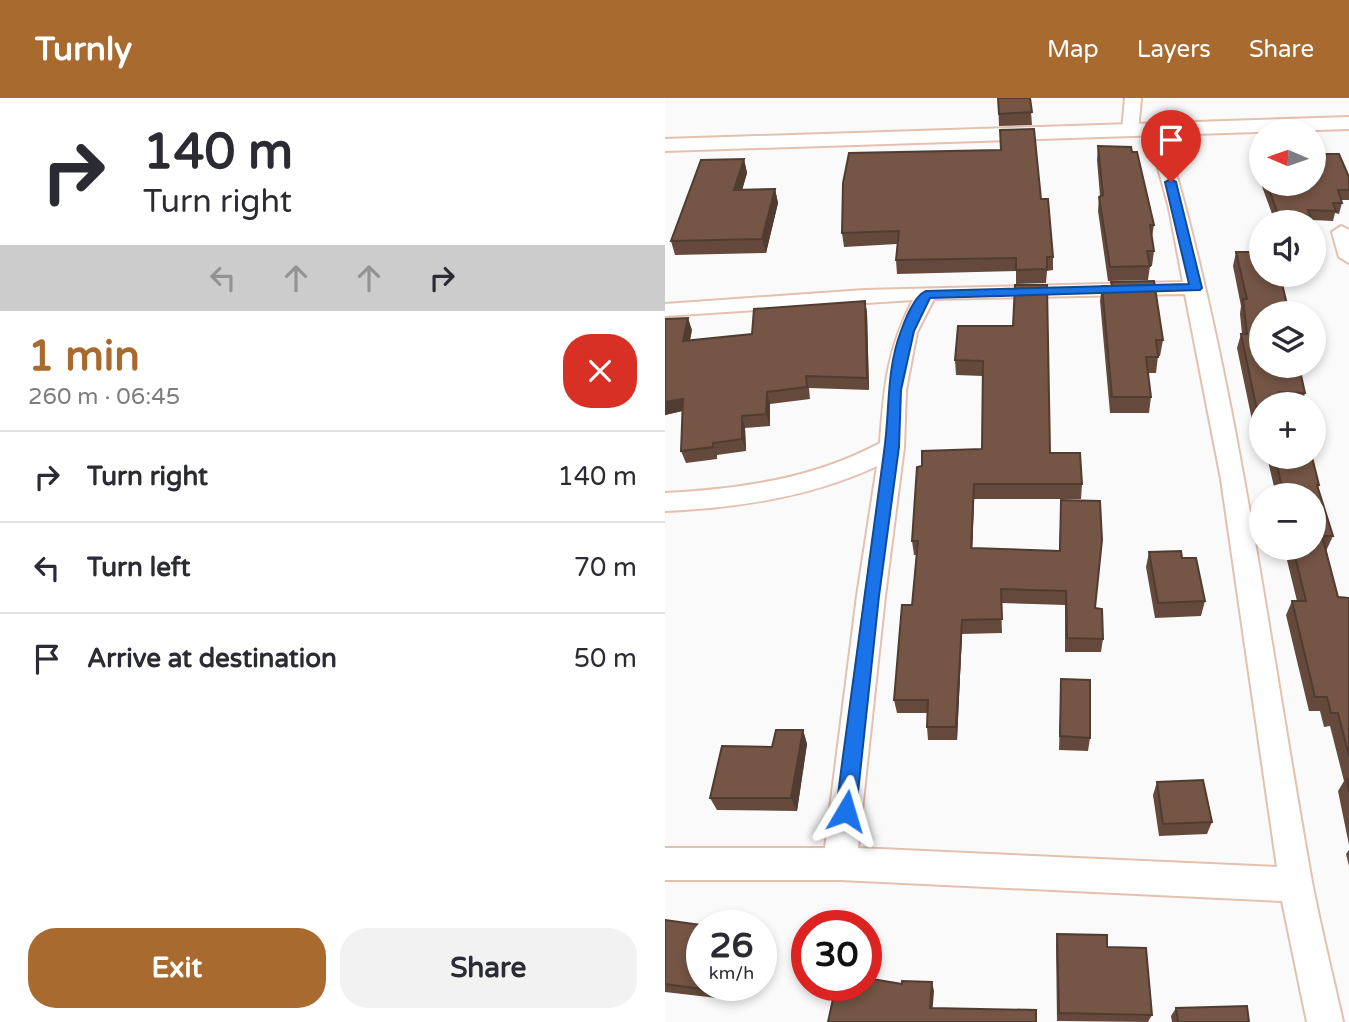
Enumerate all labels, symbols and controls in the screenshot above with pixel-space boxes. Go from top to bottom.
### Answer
text: Turnly [35,30,132,69]
text: Map [1047,35,1099,64]
text: Layers [1137,35,1211,64]
text: Share [1249,35,1314,64]
pin [1141,110,1201,182]
north arrow [1249,119,1327,196]
map controls [1249,119,1326,560]
icon: arrive [1152,121,1190,159]
text: 140 m [143,123,293,182]
icon: right [28,126,119,217]
text: Turn right [143,183,292,221]
button: sound [1249,210,1326,287]
icon: left [204,259,242,297]
icon: ahead [277,259,315,297]
icon: ahead [350,259,388,297]
icon: right [423,259,461,297]
button: layers [1249,301,1326,378]
text: 1 min [28,331,140,382]
button: close [563,334,637,408]
text: 260 m · 06:45 [28,383,180,411]
button: + [1249,392,1326,469]
icon: right [28,458,66,496]
text: Turn right [87,461,208,492]
text: 140 m [557,461,637,492]
button: − [1249,483,1326,560]
icon: left [28,549,66,587]
text: Turn left [87,552,190,583]
text: 70 m [574,552,637,583]
icon: arrive [28,640,66,678]
text: Arrive at destination [87,643,337,674]
text: 50 m [574,643,637,674]
position arrow [809,774,883,848]
speed limit sign: 30 [791,910,882,1001]
text: 26 [710,925,753,967]
button: Exit [28,928,326,1008]
button: Share [340,928,637,1008]
text: km/h [709,962,754,984]

